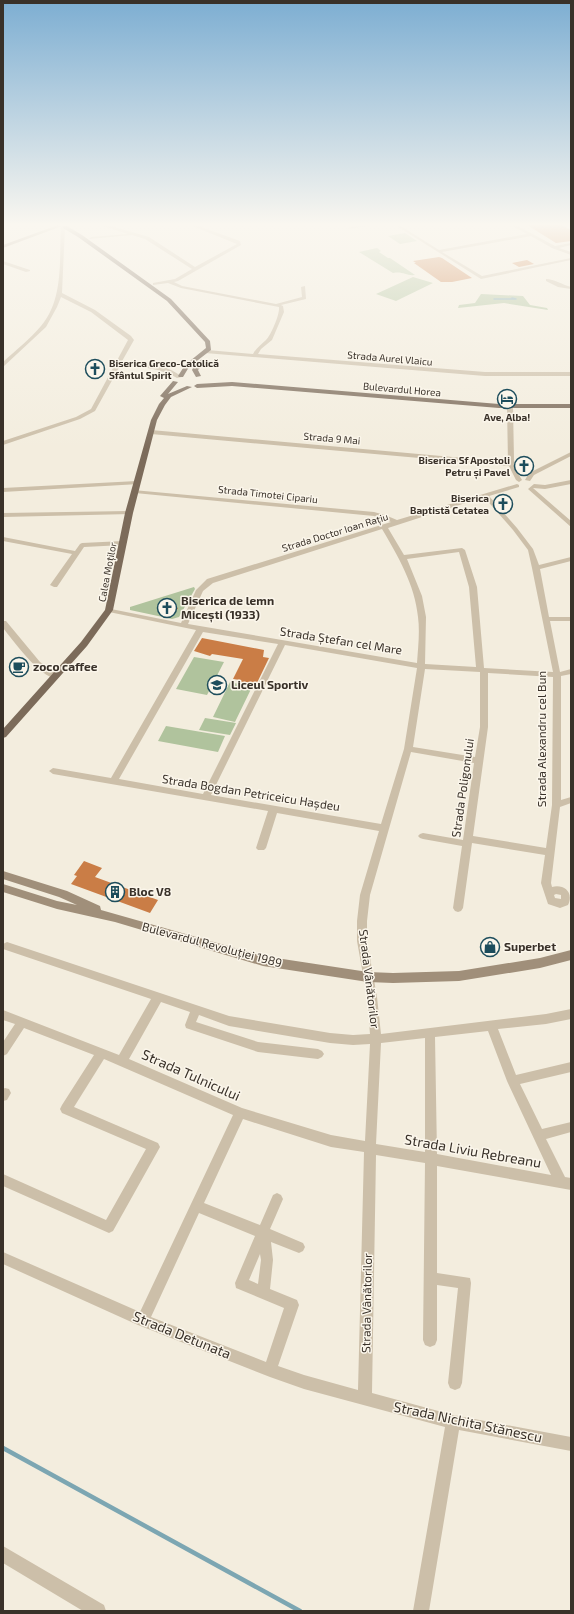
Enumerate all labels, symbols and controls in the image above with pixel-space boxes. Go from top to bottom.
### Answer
street label: Strada Aurel Vlaicu [347,348,433,368]
place label: Biserica Greco-Catolică Sfântul Spirit [109,357,219,381]
church icon: Biserica Greco-Catolică Sfântul Spirit [84,358,106,380]
street label: Bulevardul Horea [362,380,442,398]
hotel icon: Ave, Alba! [496,388,518,410]
place label: Ave, Alba! [484,411,530,423]
street label: Strada 9 Mai [303,430,361,446]
place label: Biserica Sf Apostoli Petru și Pavel [419,454,511,480]
church icon: Biserica Sf Apostoli Petru și Pavel [513,455,535,477]
street label: Strada Timotei Cipariu [217,483,319,505]
place label: Biserica Baptistă Cetatea [410,492,489,516]
church icon: Biserica Baptistă Cetatea [492,493,514,515]
street label: Strada Doctor Ioan Rațiu [280,510,390,555]
street label: Calea Moților [95,541,120,603]
place label: Biserica de lemn Micești (1933) [181,593,274,623]
church icon: Biserica de lemn Micești (1933) [156,597,178,619]
street label: Strada Ștefan cel Mare [279,623,403,659]
cafe icon: zoco caffee [8,656,30,678]
place label: zoco caffee [33,659,98,673]
street label: Strada Alexandru cel Bun [534,671,548,807]
school or university icon: Liceul Sportiv [206,674,228,696]
place label: Liceul Sportiv [231,677,309,691]
street label: Strada Poligonului [448,737,476,838]
street label: Strada Bogdan Petriceicu Hașdeu [161,771,341,815]
building icon: Bloc V8 [104,881,126,903]
place label: Bloc V8 [129,884,171,898]
street label: Bulevardul Revoluției 1989 [140,919,284,971]
street label: Strada Vânătorilor [357,928,383,1030]
shop icon: Superbet [479,936,501,958]
place label: Superbet [504,939,556,953]
street label: Strada Tulnicului [139,1045,243,1104]
street label: Strada Liviu Rebreanu [403,1130,543,1171]
street label: Strada Vânătorilor [358,1253,374,1353]
street label: Strada Detunata [131,1307,234,1362]
street label: Strada Nichita Stănescu [392,1397,544,1446]

